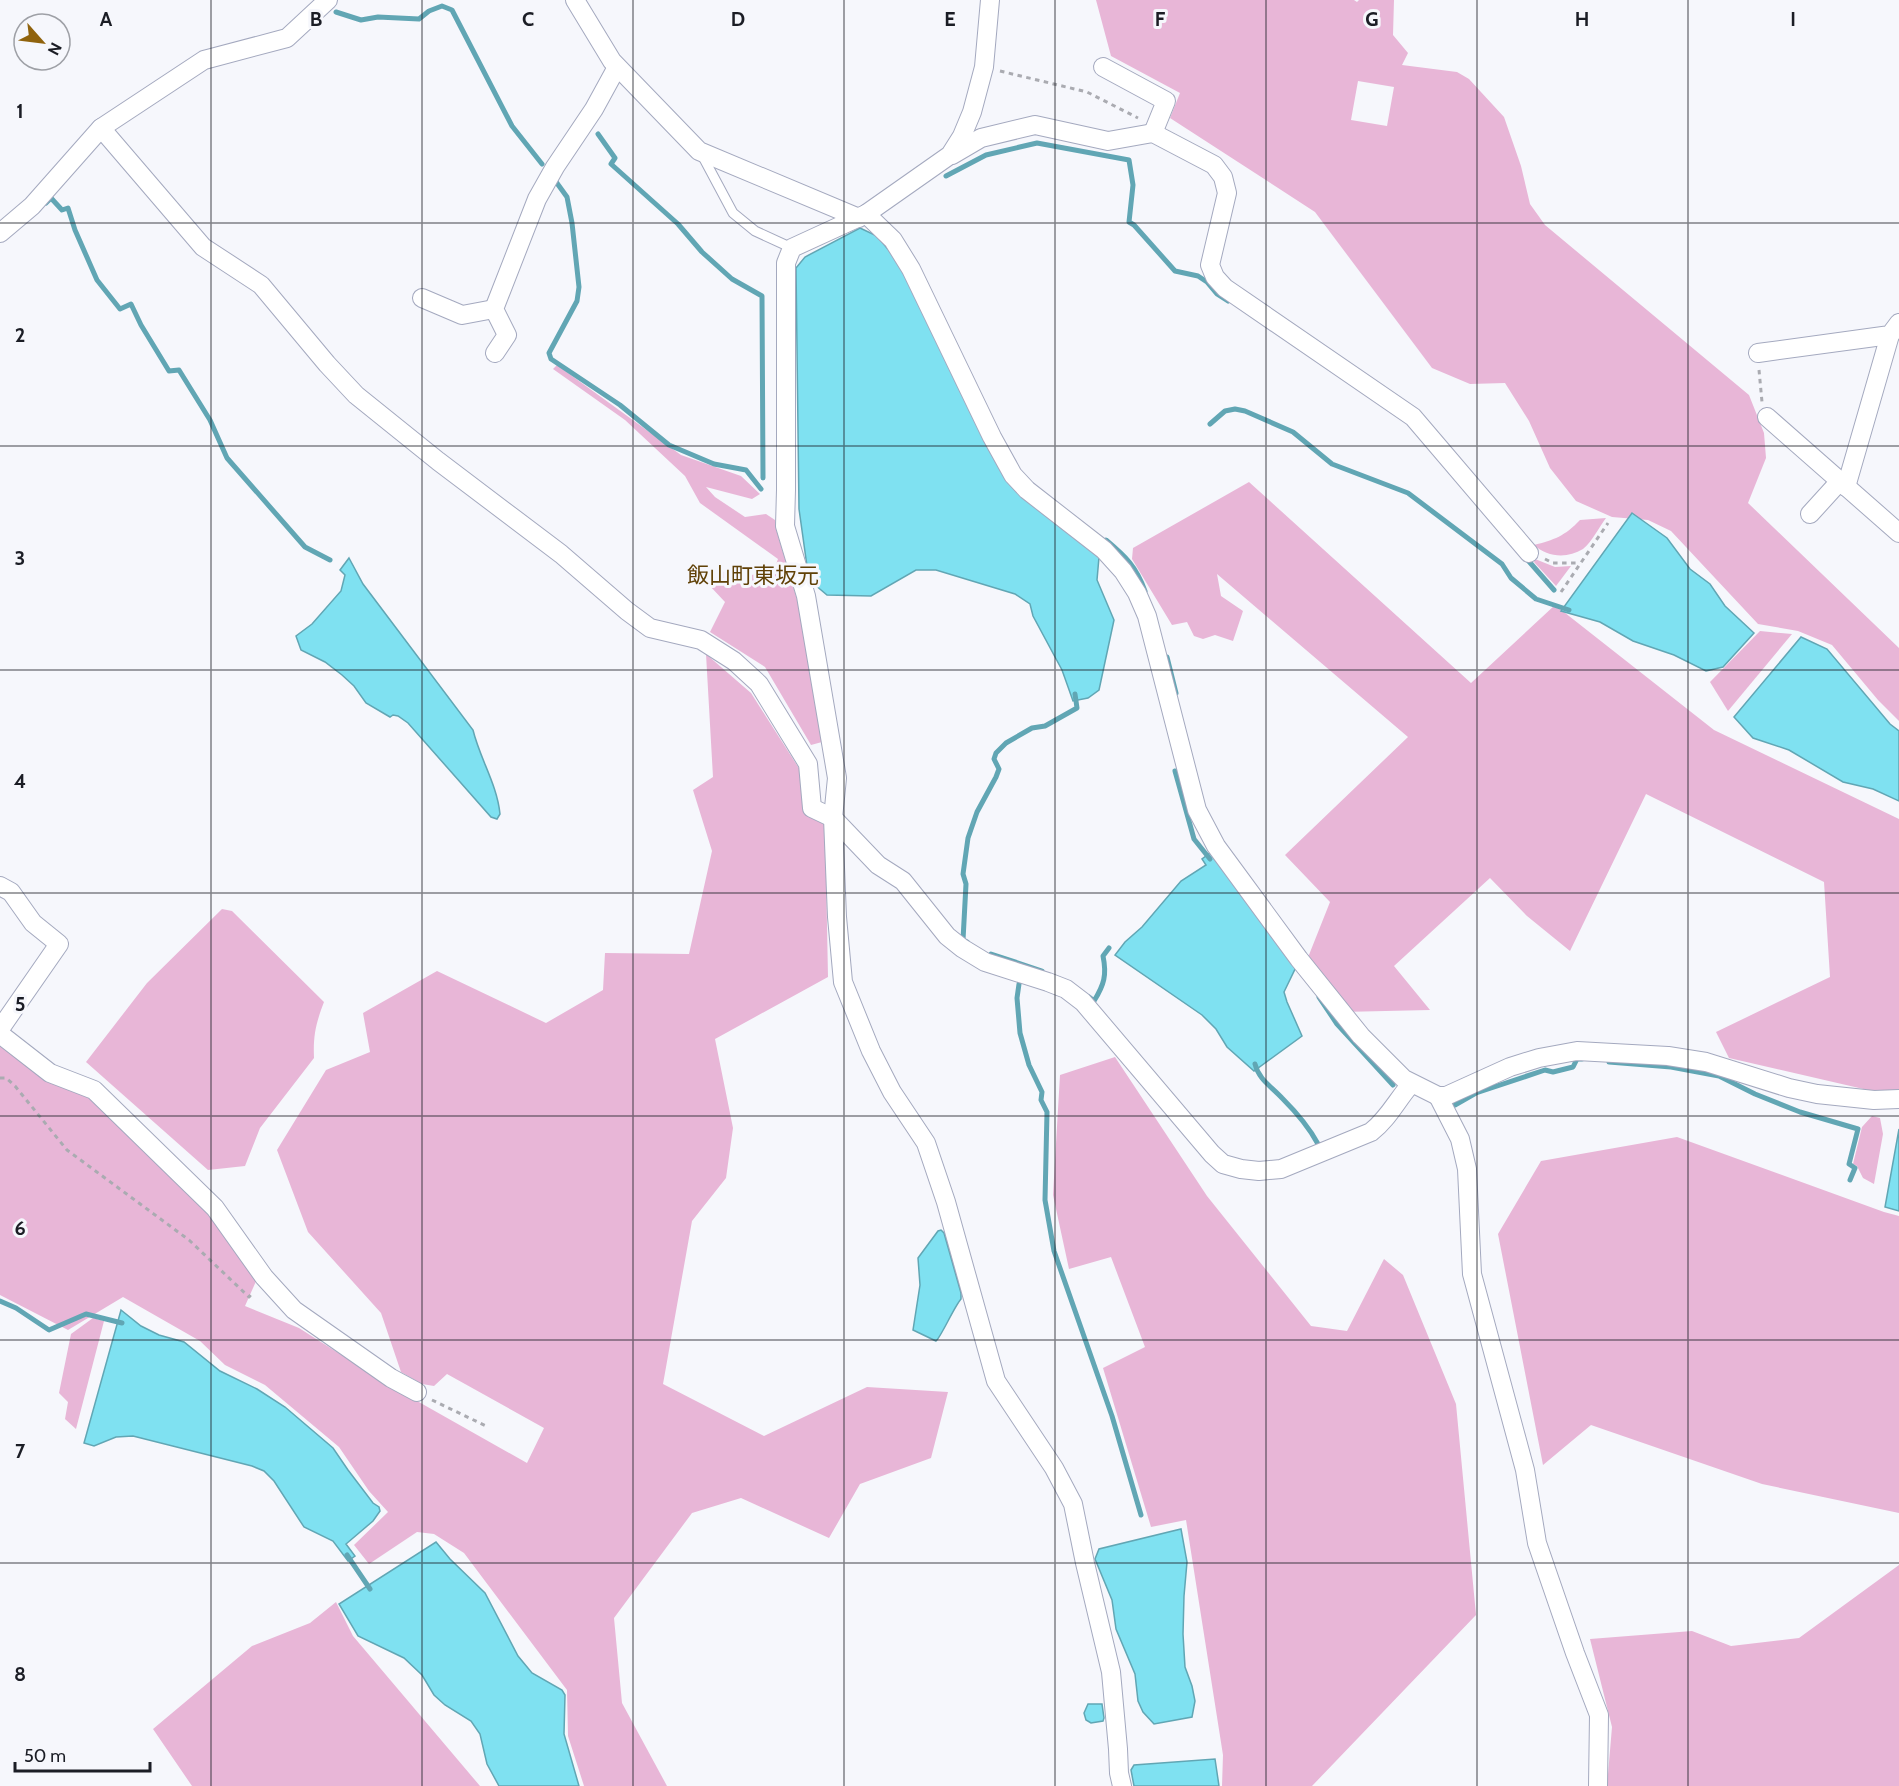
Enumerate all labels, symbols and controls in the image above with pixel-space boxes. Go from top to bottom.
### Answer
text: A [100,7,113,31]
text: B [310,7,322,31]
text: C [522,7,534,31]
text: D [731,7,745,31]
text: E [944,7,956,31]
text: F [1155,7,1166,31]
text: G [1365,7,1379,31]
text: H [1575,7,1589,31]
text: I [1790,7,1796,31]
north arrow [12,12,72,72]
text: N [44,39,66,58]
text: 1 [16,99,24,123]
text: 2 [15,323,25,347]
text: 3 [15,546,25,570]
district label: 飯山町東坂元 [687,562,819,589]
text: 4 [14,769,26,793]
text: 5 [15,992,25,1016]
text: 6 [14,1216,26,1240]
text: 7 [15,1439,26,1463]
text: 8 [14,1662,26,1686]
scale bar [15,1735,150,1773]
text: 50 m [24,1745,66,1767]

